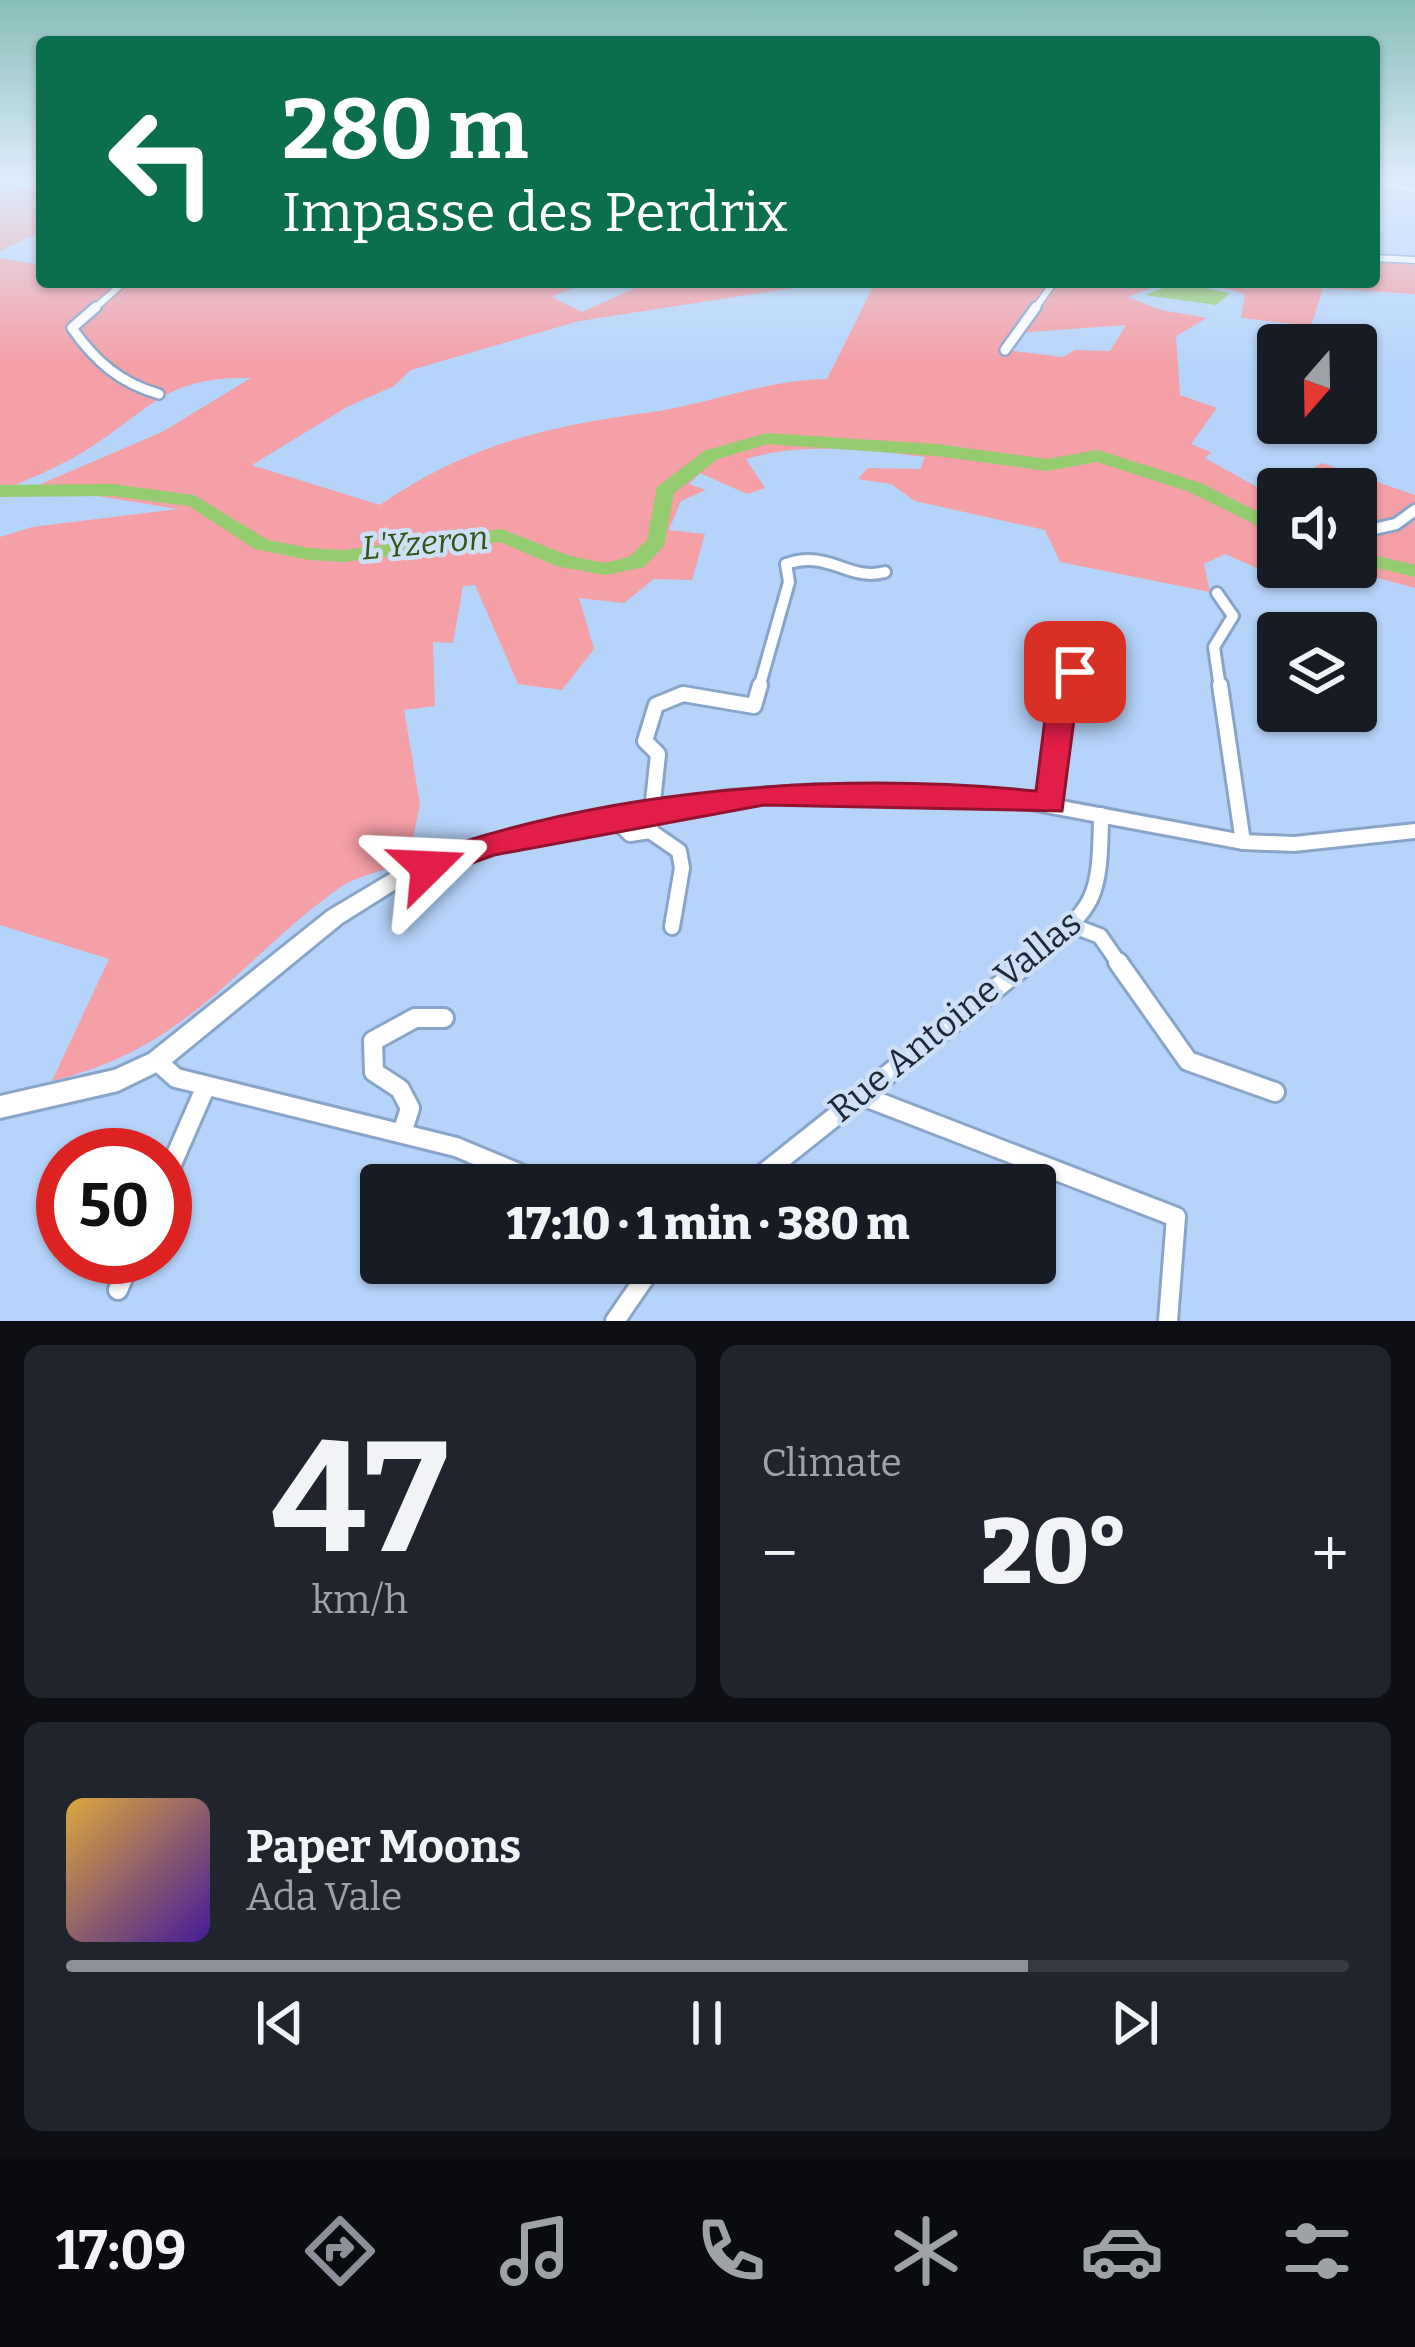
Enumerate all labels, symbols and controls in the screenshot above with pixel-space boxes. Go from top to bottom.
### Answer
text: 280 m [282,79,528,180]
icon: left [84,84,240,240]
text: Impasse des Perdrix [282,181,788,245]
north arrow [1257,324,1377,444]
map controls [1257,324,1377,732]
button: sound [1257,468,1377,588]
water label: L'Yzeron [360,518,490,568]
button: layers [1257,612,1377,732]
pin [1024,621,1126,723]
icon: arrive [1042,639,1108,705]
position arrow [365,804,491,930]
street label: Rue Antoine Vallas [820,901,1090,1131]
speed limit sign: 50 [36,1128,192,1284]
text: 17:10 · 1 min · 380 m [507,1197,909,1251]
text: 47 [271,1405,448,1592]
text: Climate [762,1440,902,1486]
text: 20° [981,1499,1128,1607]
text: − [762,1514,798,1593]
text: + [1311,1514,1349,1593]
text: km/h [311,1577,408,1623]
text: Paper Moons [246,1820,521,1874]
text: Ada Vale [246,1874,402,1920]
icon: previous [247,1990,313,2056]
icon: pause [674,1990,740,2056]
icon: next [1102,1990,1168,2056]
icon: directions [298,2209,382,2293]
icon: music [493,2209,577,2293]
icon: phone [689,2209,773,2293]
icon: climate [884,2209,968,2293]
icon: car [1080,2209,1164,2293]
icon: filters [1275,2209,1359,2293]
text: 17:09 [56,2219,186,2283]

